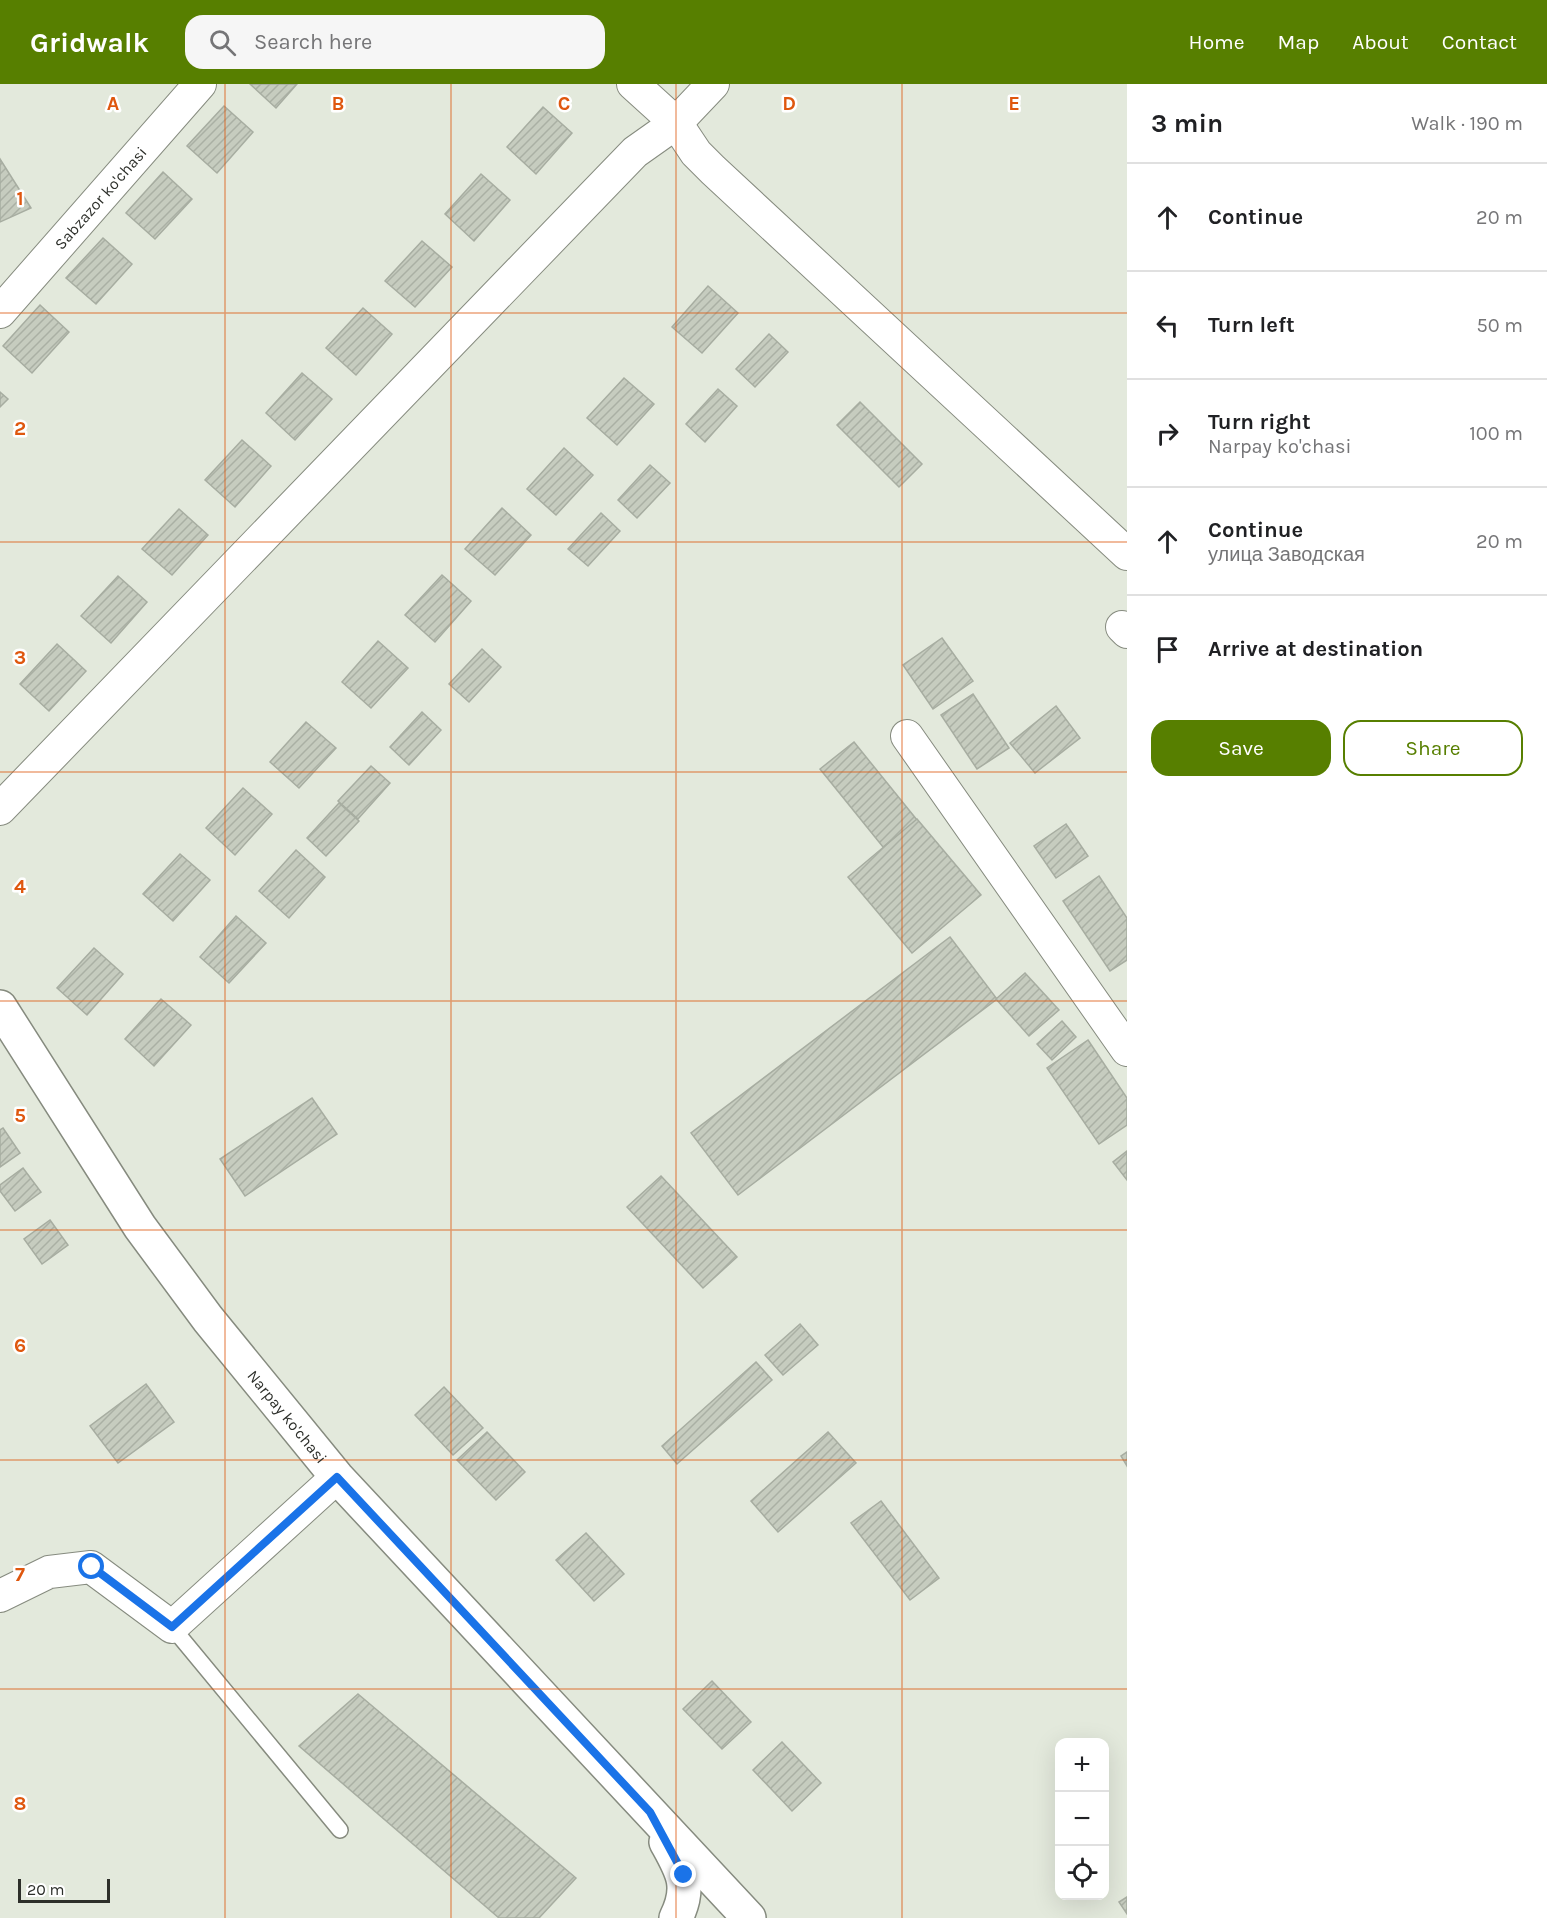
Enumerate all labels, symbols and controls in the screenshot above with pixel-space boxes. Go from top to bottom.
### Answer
search box [185,15,605,69]
text: Gridwalk [30,26,149,59]
icon: search [206,26,239,59]
text: Search here [254,29,372,55]
text: Home [1189,30,1245,54]
text: Map [1278,30,1319,54]
text: About [1352,30,1409,54]
text: Contact [1442,30,1517,54]
text: A [107,92,120,115]
text: B [332,92,344,115]
text: C [558,92,570,115]
text: D [782,92,796,115]
text: E [1008,92,1020,115]
text: 3 min [1151,108,1223,139]
text: Walk · 190 m [1411,112,1523,135]
street label: Sabzazor ko'chasi [50,143,150,253]
text: 1 [16,187,24,210]
icon: ahead [1151,201,1184,234]
text: Continue [1208,204,1303,230]
text: 20 m [1476,206,1523,229]
icon: left [1151,309,1184,342]
text: Turn left [1208,312,1295,338]
text: 50 m [1476,314,1523,337]
text: Turn right [1208,409,1311,435]
text: 2 [14,417,26,440]
icon: right [1151,417,1184,450]
text: 100 m [1469,422,1523,445]
text: Narpay ko'chasi [1208,435,1351,458]
text: Continue [1208,517,1303,543]
icon: ahead [1151,525,1184,558]
text: 20 m [1476,530,1523,553]
text: улица Заводская [1208,543,1365,566]
icon: arrive [1151,633,1184,666]
text: Arrive at destination [1208,636,1423,662]
text: 3 [14,646,26,669]
button: Save [1151,720,1331,776]
button: Share [1343,720,1523,776]
text: 4 [14,875,26,898]
text: 5 [14,1104,26,1127]
text: 6 [14,1334,26,1357]
street label: Narpay ko'chasi [244,1366,331,1467]
route start [78,1553,104,1579]
text: 7 [15,1563,25,1586]
map controls [1055,1738,1109,1900]
button: + [1055,1738,1109,1792]
text: 8 [14,1792,26,1815]
button: − [1055,1792,1109,1846]
button: locate [1055,1846,1109,1900]
route end [670,1861,696,1887]
scale bar [18,1876,110,1904]
text: 20 m [27,1880,65,1899]

